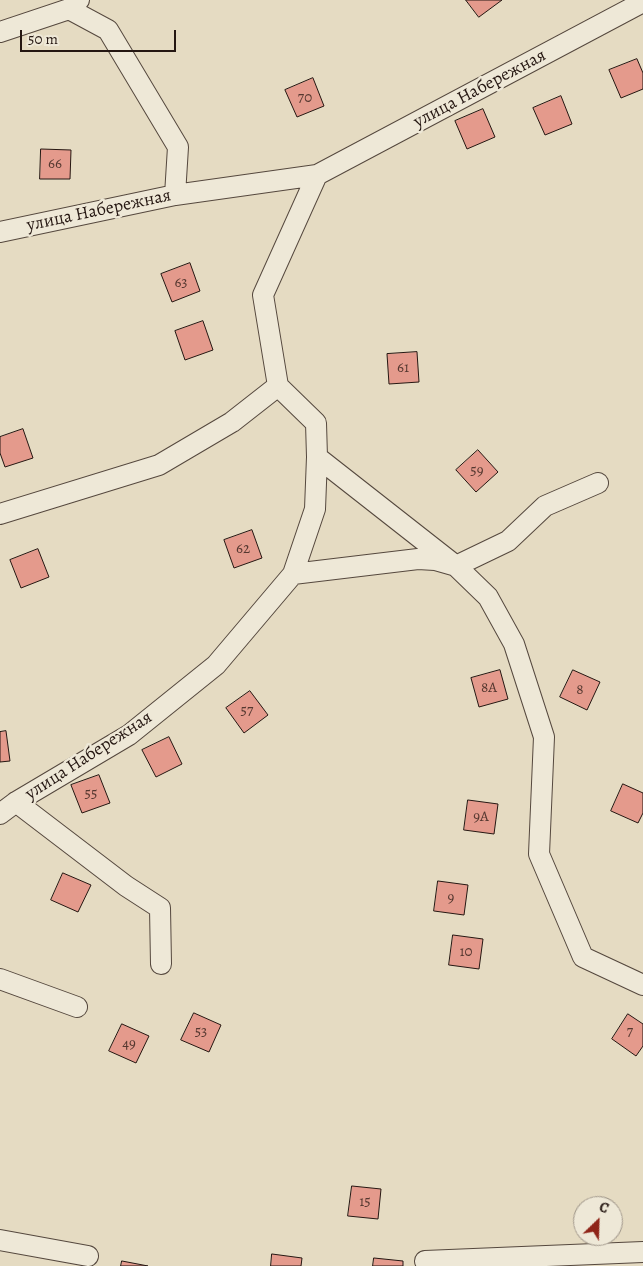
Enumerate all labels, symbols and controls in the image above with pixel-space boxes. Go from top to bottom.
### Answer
scale bar [22,20,179,52]
text: 50 m [28,29,58,49]
street label: улица Набережная [410,45,550,133]
house number: 70 [298,89,312,107]
house number: 66 [48,155,62,173]
street label: улица Набережная [25,185,173,237]
house number: 63 [174,274,188,292]
house number: 61 [397,359,409,377]
house number: 59 [470,462,484,480]
house number: 62 [236,540,250,558]
house number: 8А [481,679,497,697]
house number: 8 [576,681,584,699]
house number: 57 [241,702,253,720]
street label: улица Набережная [21,707,157,805]
house number: 55 [85,785,97,803]
house number: 9А [473,808,489,826]
house number: 9 [448,889,454,907]
house number: 10 [459,943,473,961]
house number: 53 [195,1023,207,1041]
house number: 7 [627,1023,633,1041]
house number: 49 [122,1035,136,1053]
house number: 15 [359,1193,371,1211]
north arrow [573,1196,623,1246]
text: С [596,1197,612,1218]

